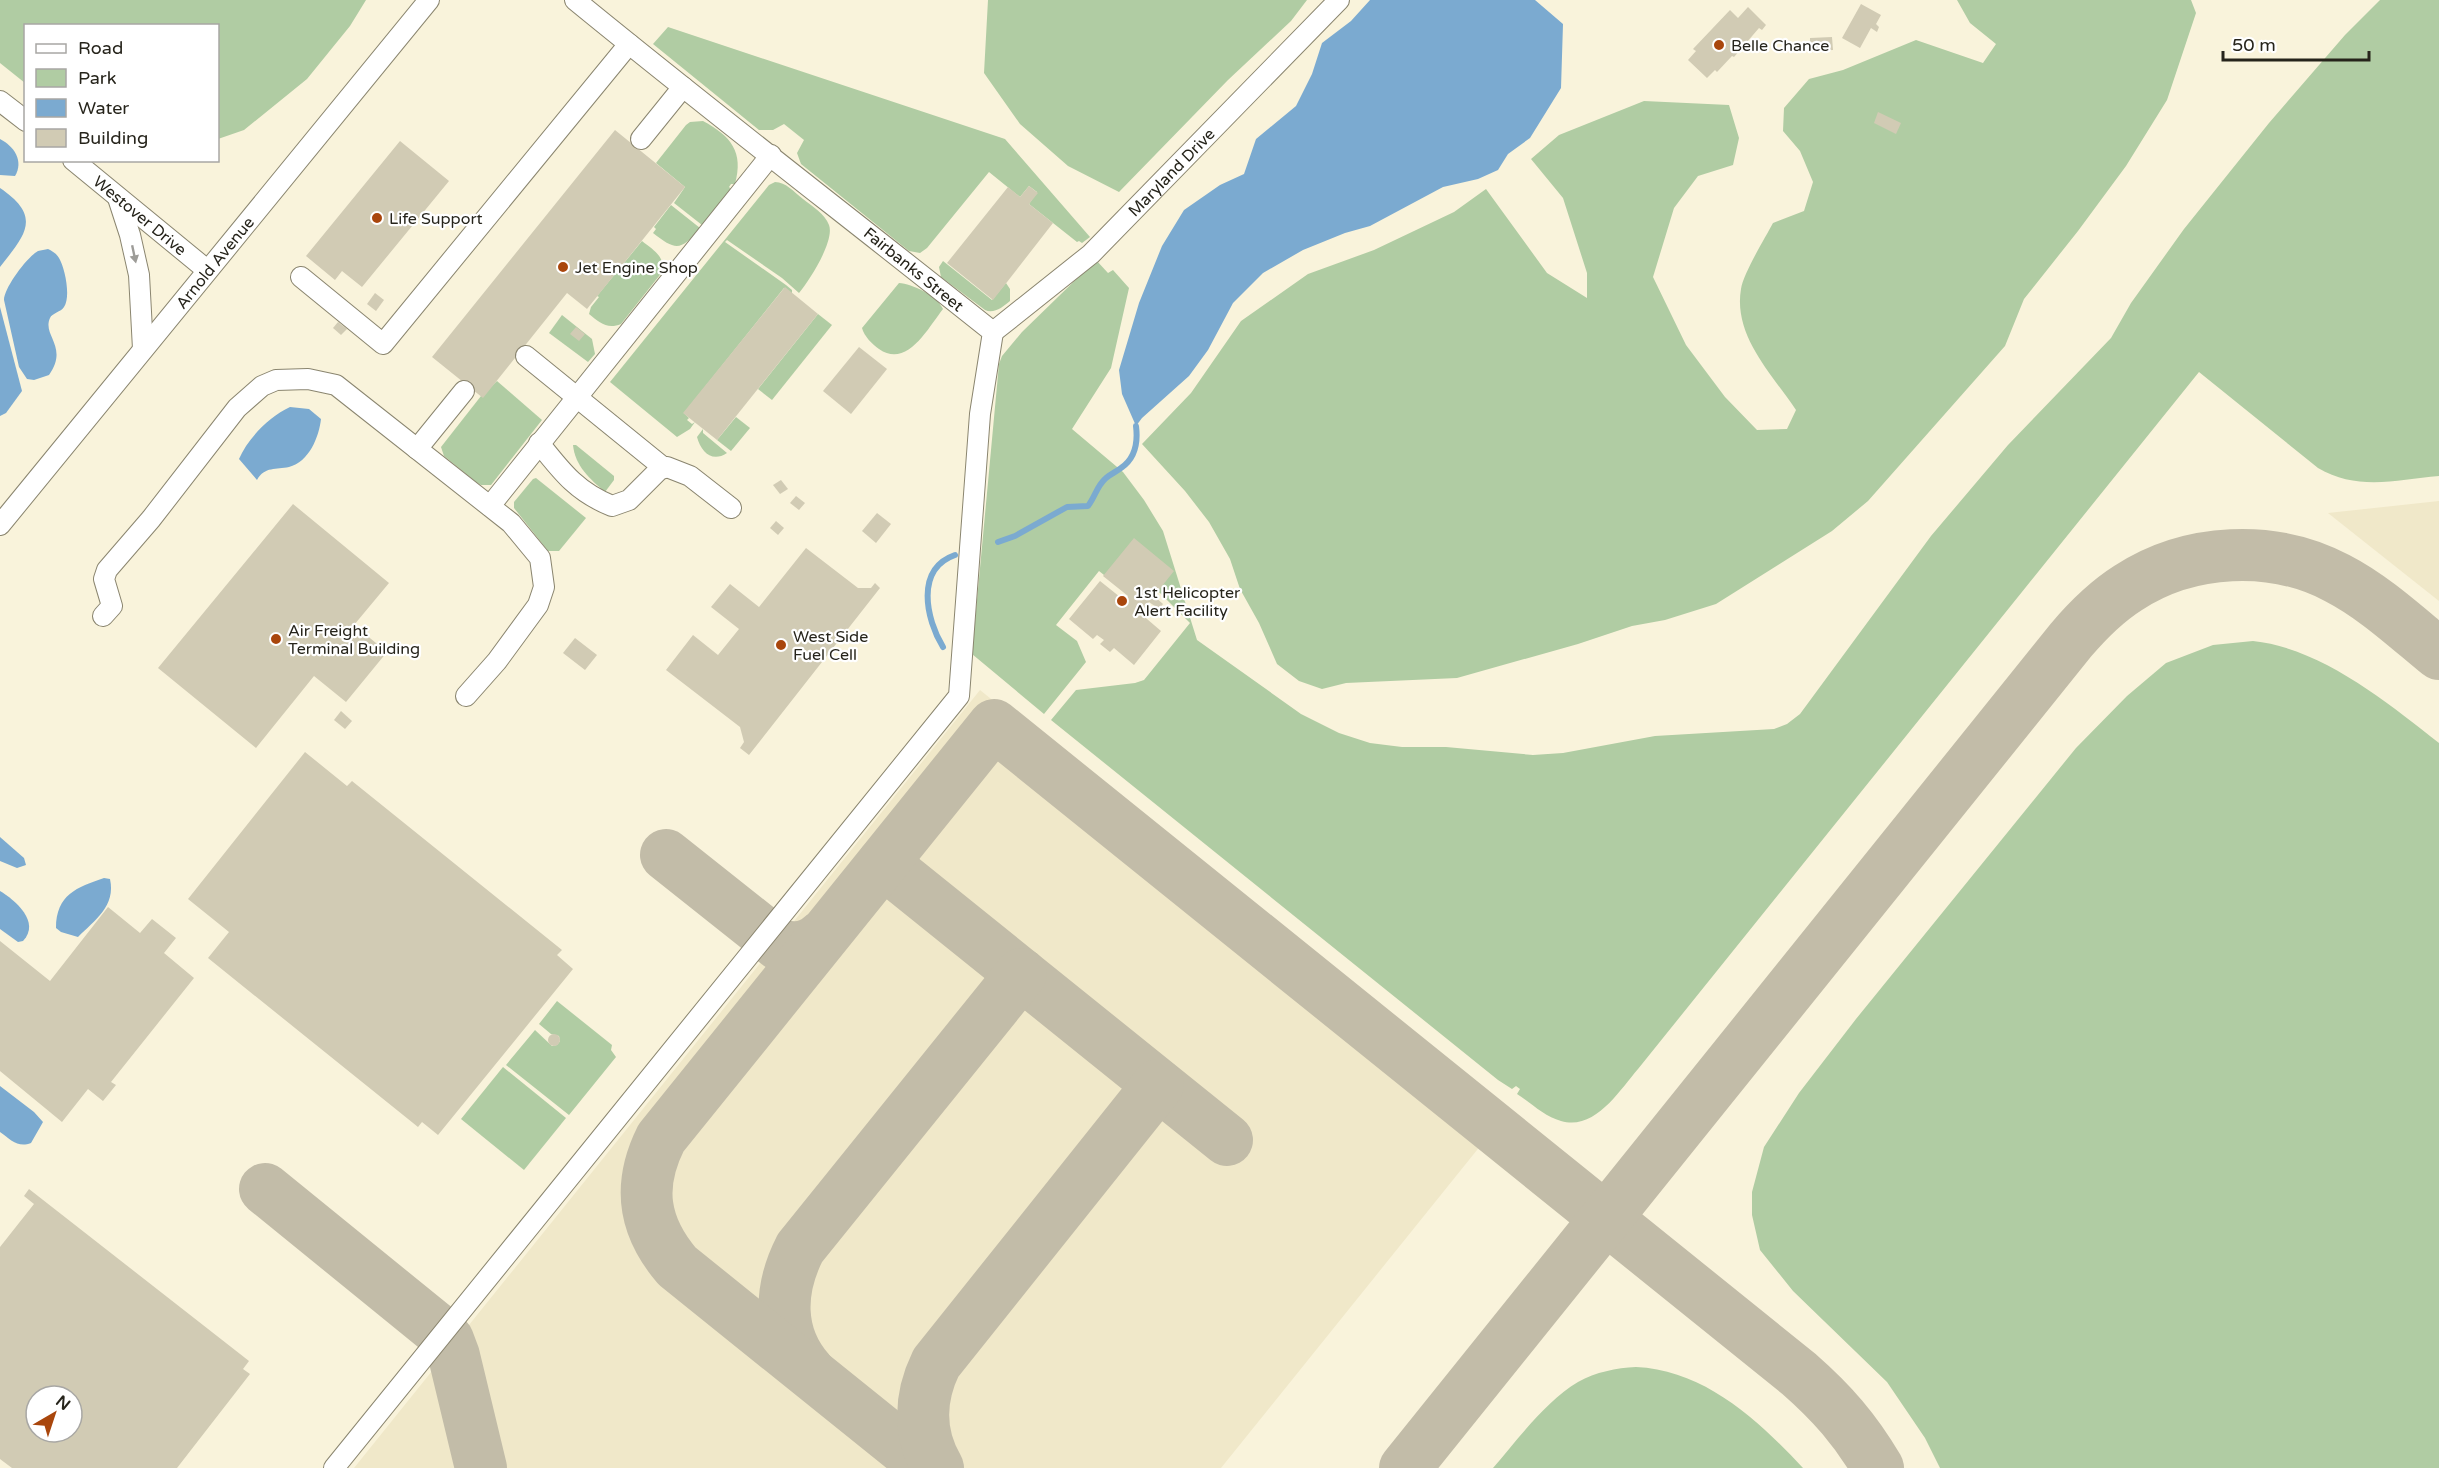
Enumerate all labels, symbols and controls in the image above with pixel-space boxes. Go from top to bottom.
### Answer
legend [24,24,219,162]
scale bar [2223,24,2368,62]
text: 50 m [2232,34,2276,56]
place label: Belle Chance [1731,36,1829,56]
text: Road [78,37,123,59]
marker: Belle Chance [1712,38,1726,52]
text: Park [78,67,117,89]
text: Water [78,97,129,119]
street label: Maryland Drive [1124,124,1219,221]
text: Building [78,127,148,149]
street label: Westover Drive [89,172,190,260]
place label: Life Support [389,209,483,229]
marker: Life Support [370,211,384,225]
street label: Arnold Avenue [172,213,259,313]
street label: Fairbanks Street [859,223,967,316]
one-way arrow [130,245,139,264]
place label: Jet Engine Shop [575,258,698,278]
marker: Jet Engine Shop [556,260,570,274]
place label: 1st Helicopter Alert Facility [1134,583,1241,621]
marker: 1st Helicopter Alert Facility [1115,594,1129,608]
place label: Air Freight Terminal Building [288,621,420,659]
place label: West Side Fuel Cell [793,627,868,665]
marker: Air Freight Terminal Building [269,632,283,646]
marker: West Side Fuel Cell [774,638,788,652]
north arrow [24,1384,84,1444]
text: N [52,1391,74,1415]

